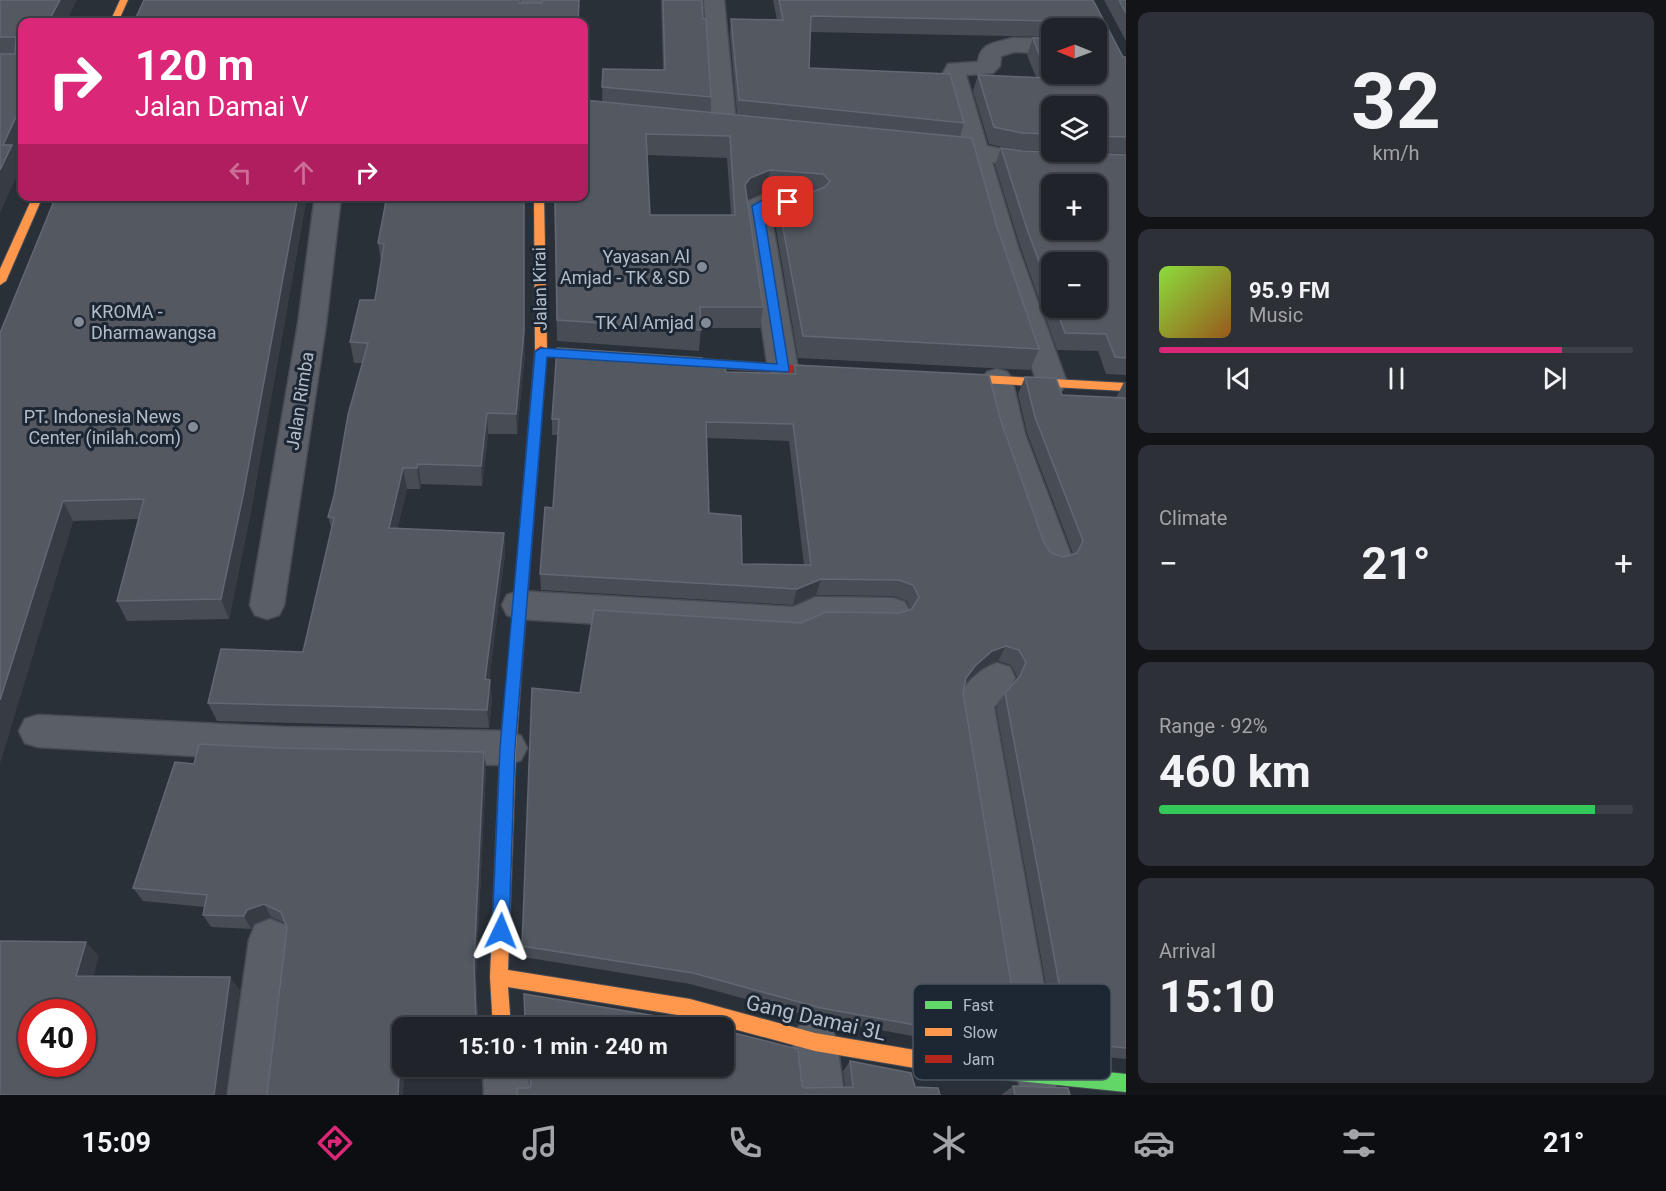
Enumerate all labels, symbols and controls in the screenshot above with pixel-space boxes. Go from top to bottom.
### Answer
north arrow [1041,18,1107,84]
map controls [1041,18,1107,318]
text: 120 m [135,41,254,90]
icon: right [36,42,114,120]
text: 32 [1351,56,1441,147]
text: Jalan Damai V [135,91,309,123]
button: layers [1041,96,1107,162]
text: km/h [1373,141,1419,165]
icon: left [224,156,257,189]
icon: ahead [287,156,320,189]
icon: right [350,156,383,189]
button: + [1041,174,1107,240]
pin [762,176,813,227]
icon: arrive [771,185,804,218]
place label: Yayasan Al Amjad - TK & SD [560,246,690,288]
street label: Jalan Kirai [528,247,551,331]
button: − [1041,252,1107,318]
marker: Yayasan Al Amjad - TK & SD [695,260,709,274]
text: 95.9 FM [1249,278,1330,303]
place label: KROMA - Dharmawangsa [91,301,217,343]
text: Music [1249,303,1303,327]
place label: TK Al Amjad [595,312,694,333]
marker: KROMA - Dharmawangsa [72,315,86,329]
marker: TK Al Amjad [699,316,713,330]
street label: Jalan Rimba [281,350,318,452]
icon: previous [1222,362,1255,395]
icon: pause [1380,362,1413,395]
icon: next [1538,362,1571,395]
place label: PT. Indonesia News Center (inilah.com) [24,406,181,449]
marker: PT. Indonesia News Center (inilah.com) [186,420,200,434]
text: Climate [1159,506,1227,530]
text: 21° [1361,537,1431,590]
text: − [1159,544,1178,583]
text: + [1614,544,1633,583]
text: Range · 92% [1159,714,1267,738]
text: 460 km [1159,745,1311,798]
position arrow [469,899,533,963]
text: Arrival [1159,939,1216,963]
text: 15:10 [1159,970,1275,1023]
legend [913,984,1111,1080]
street label: Gang Damai 3L [744,990,888,1046]
text: Fast [963,996,994,1015]
speed limit sign: 40 [18,999,96,1077]
text: Slow [963,1023,998,1042]
text: 15:10 · 1 min · 240 m [458,1034,668,1059]
text: Jam [963,1050,995,1069]
icon: directions [314,1122,356,1164]
icon: music [519,1122,561,1164]
icon: phone [724,1122,766,1164]
icon: climate [928,1122,970,1164]
icon: car [1133,1122,1175,1164]
icon: filters [1338,1122,1380,1164]
text: 15:09 [81,1127,151,1159]
text: 21° [1543,1127,1585,1159]

